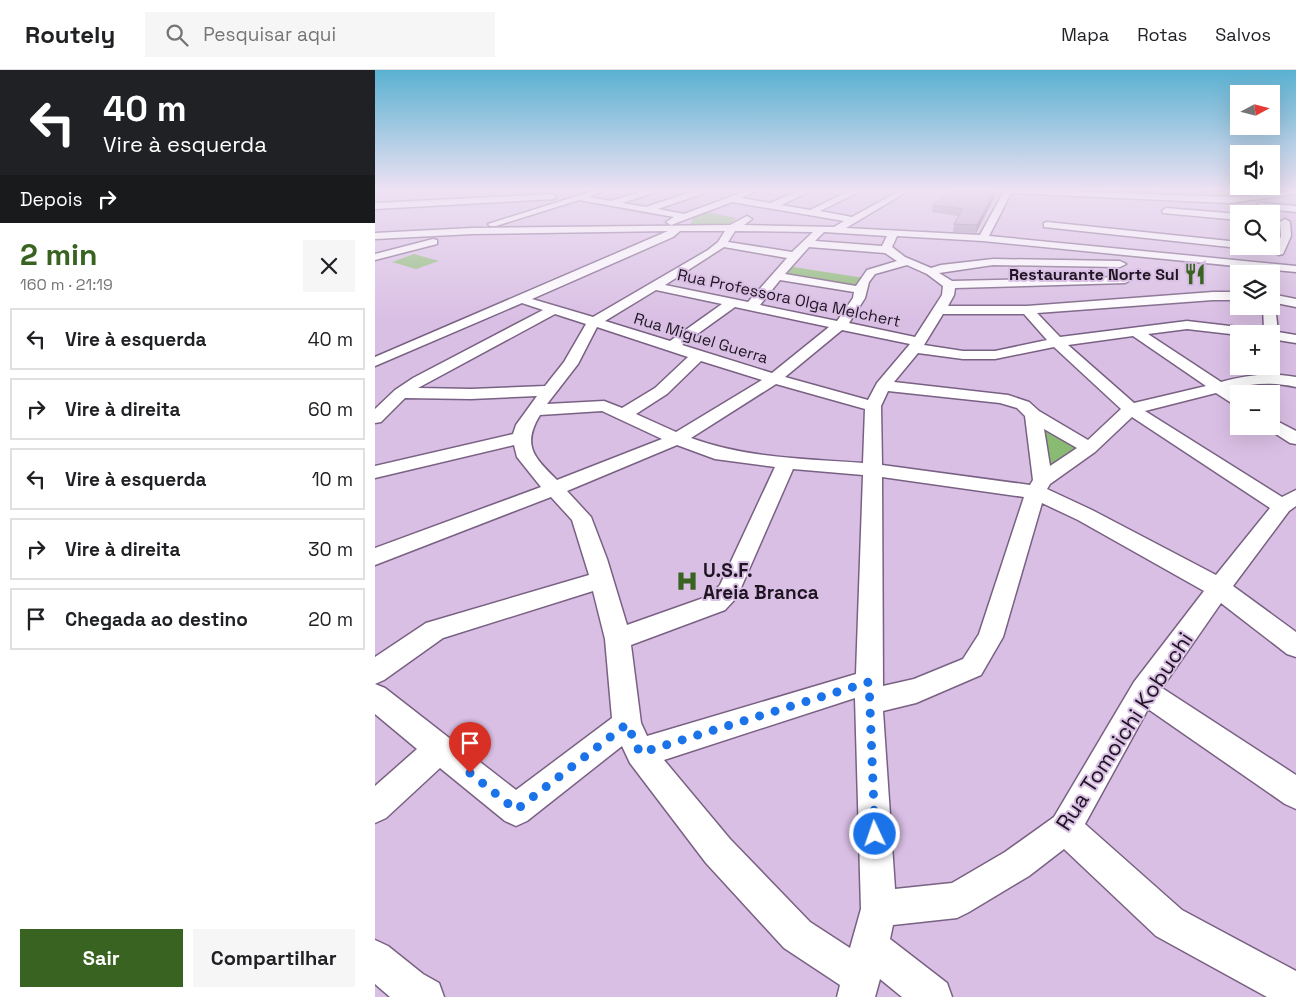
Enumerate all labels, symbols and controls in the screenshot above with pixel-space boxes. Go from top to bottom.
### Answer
search box [145,12,495,57]
text: Routely [25,19,115,50]
icon: search [163,21,191,49]
text: Pesquisar aqui [203,22,336,47]
text: Mapa [1061,23,1109,46]
text: Rotas [1137,23,1187,46]
text: Salvos [1215,23,1271,46]
north arrow [1230,85,1280,135]
map controls [1230,85,1280,435]
text: 40 m [103,87,187,131]
icon: left [20,90,85,155]
text: Vire à esquerda [103,130,267,158]
button: sound [1230,145,1280,195]
icon: right [93,185,121,213]
text: Depois [20,187,83,212]
button: search [1230,205,1280,255]
text: 2 min [20,235,98,274]
button: close [303,240,355,292]
restaurant icon: Restaurante Norte Sul [1182,261,1208,287]
street label: Rua Professora Olga Melchert [675,264,903,332]
place label: Restaurante Norte Sul [1009,264,1179,285]
button: layers [1230,265,1280,315]
text: 160 m · 21:19 [20,274,113,295]
street label: Rua Miguel Guerra [631,308,771,368]
icon: left [22,325,50,353]
button: + [1230,325,1280,375]
text: Vire à esquerda [65,327,207,352]
text: 40 m [308,327,353,352]
button: − [1230,385,1280,435]
icon: right [22,395,50,423]
text: Vire à direita [65,397,181,422]
text: 60 m [308,397,353,422]
icon: left [22,465,50,493]
text: Vire à esquerda [65,467,207,492]
text: 10 m [312,467,353,492]
icon: right [22,535,50,563]
text: Vire à direita [65,537,181,562]
text: 30 m [308,537,353,562]
place label: U.S.F. Areia Branca [703,558,819,605]
hospital icon: U.S.F. Areia Branca [674,568,700,594]
icon: arrive [22,605,50,633]
text: Chegada ao destino [65,607,248,632]
text: 20 m [308,607,353,632]
street label: Rua Tomoichi Kobuchi [1049,626,1199,836]
pin [449,722,491,773]
icon: arrive [456,729,484,757]
position arrow [848,807,900,859]
button: Sair [20,929,183,987]
button: Compartilhar [193,929,355,987]

